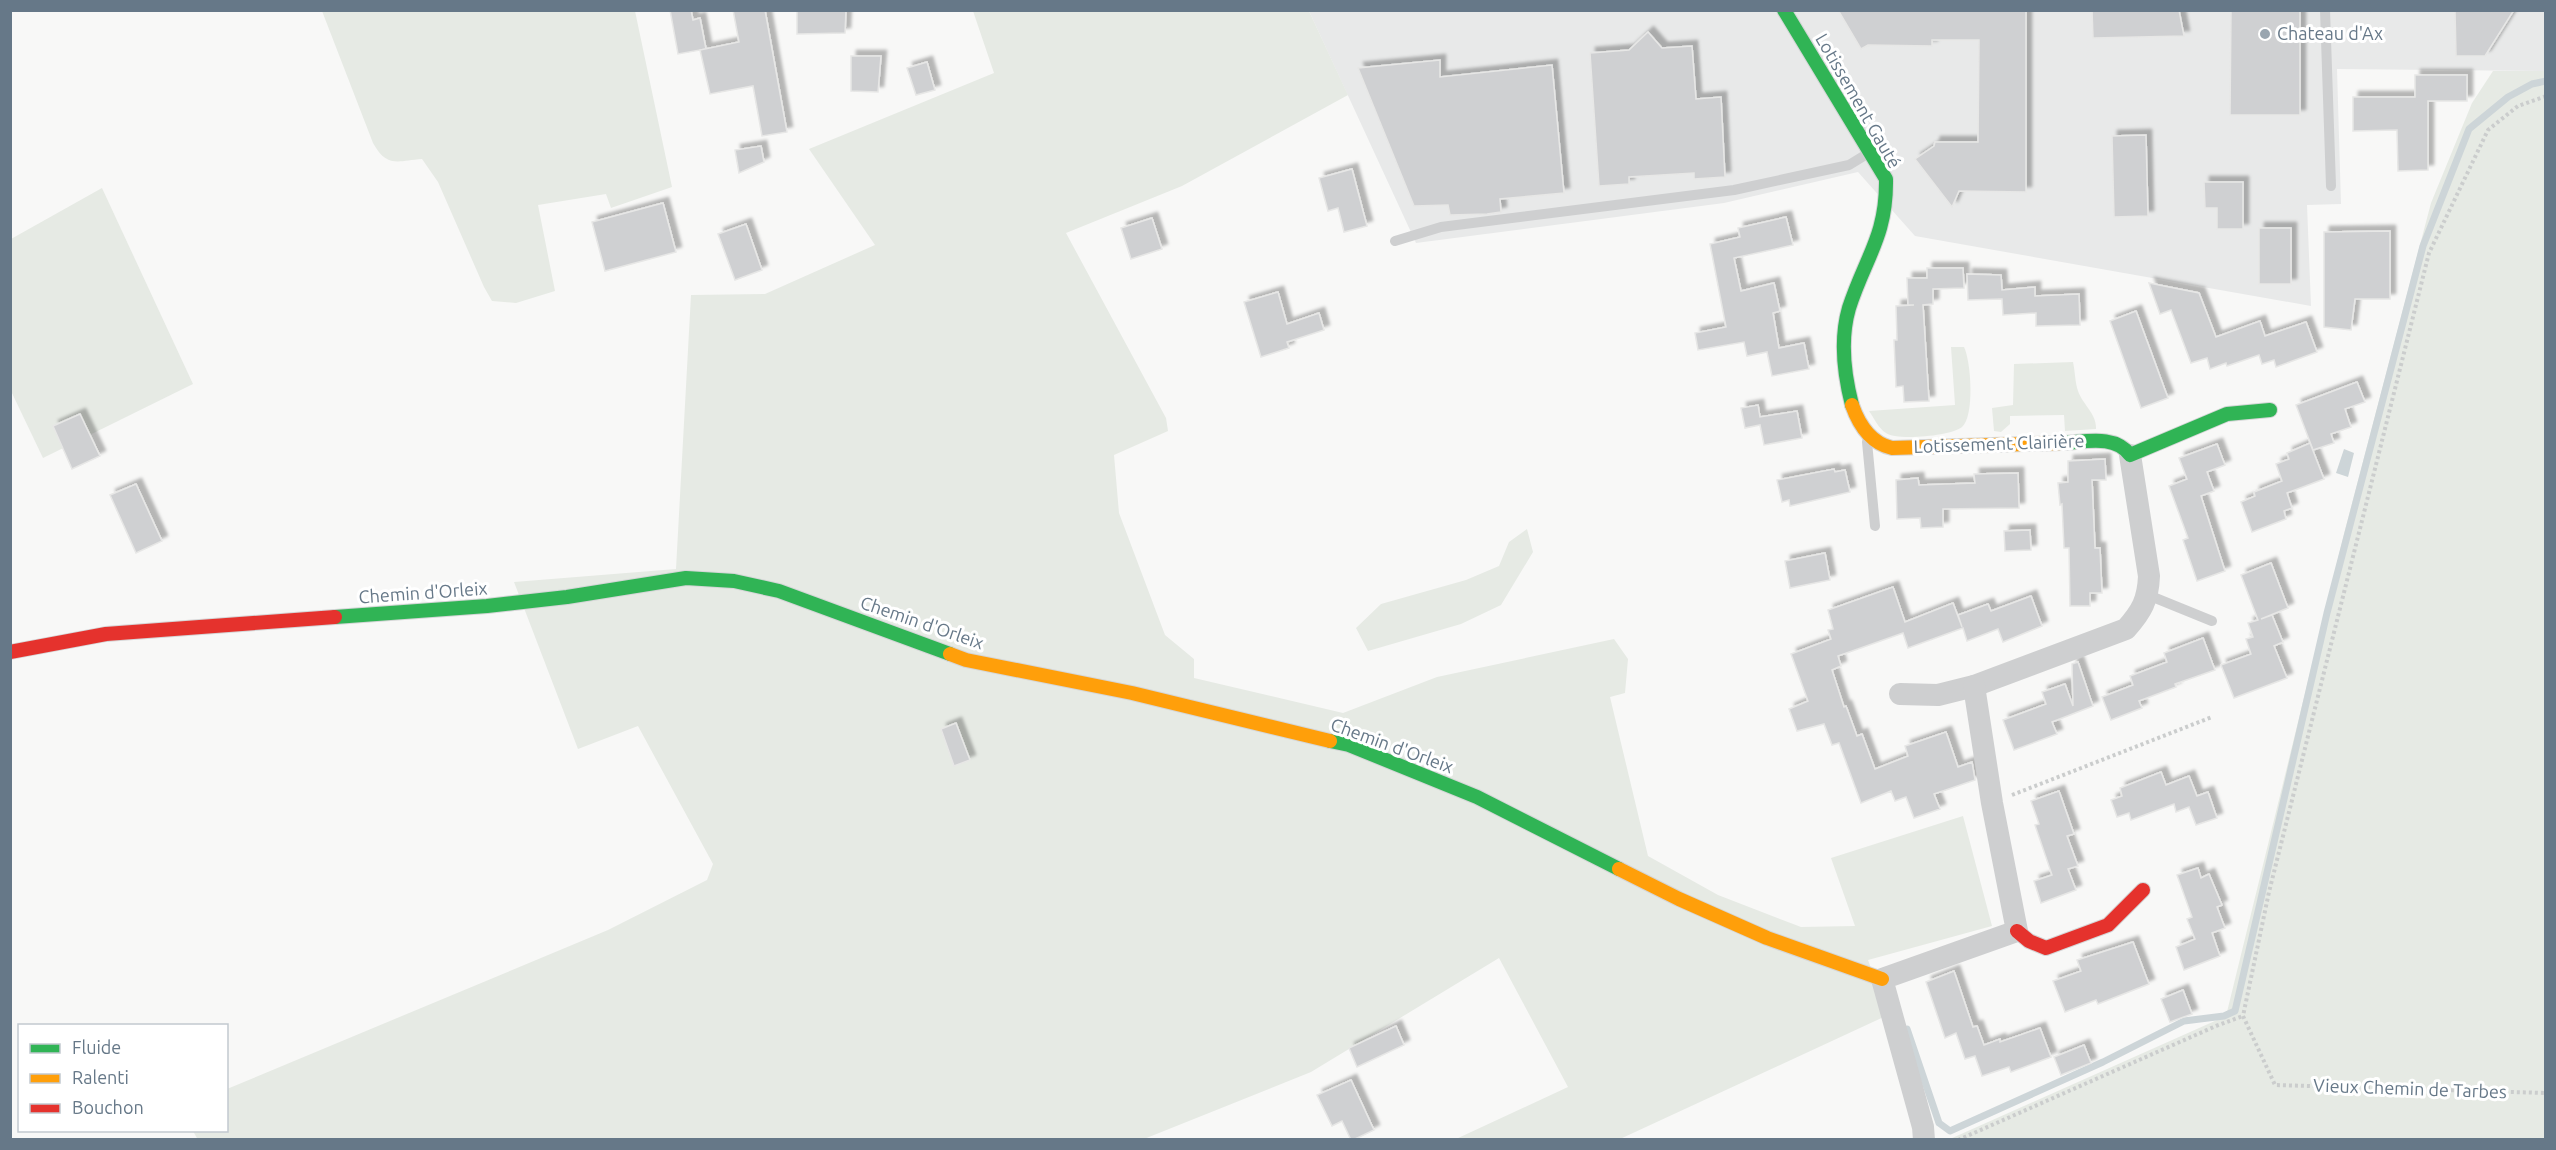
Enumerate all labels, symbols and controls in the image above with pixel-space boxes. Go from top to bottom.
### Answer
place label: Chateau d'Ax [2277,23,2383,43]
marker: Chateau d'Ax [2258,27,2272,41]
street label: Lotissement Gauté [1812,30,1906,171]
street label: Lotissement Clairière [1913,430,2085,456]
street label: Chemin d'Orleix [358,578,488,606]
street label: Chemin d'Orleix [858,592,987,653]
street label: Chemin d'Orleix [1328,714,1456,777]
legend [18,1024,228,1132]
text: Fluide [72,1037,121,1057]
text: Ralenti [72,1067,129,1087]
street label: Vieux Chemin de Tarbes [2313,1075,2507,1101]
text: Bouchon [72,1097,144,1117]

